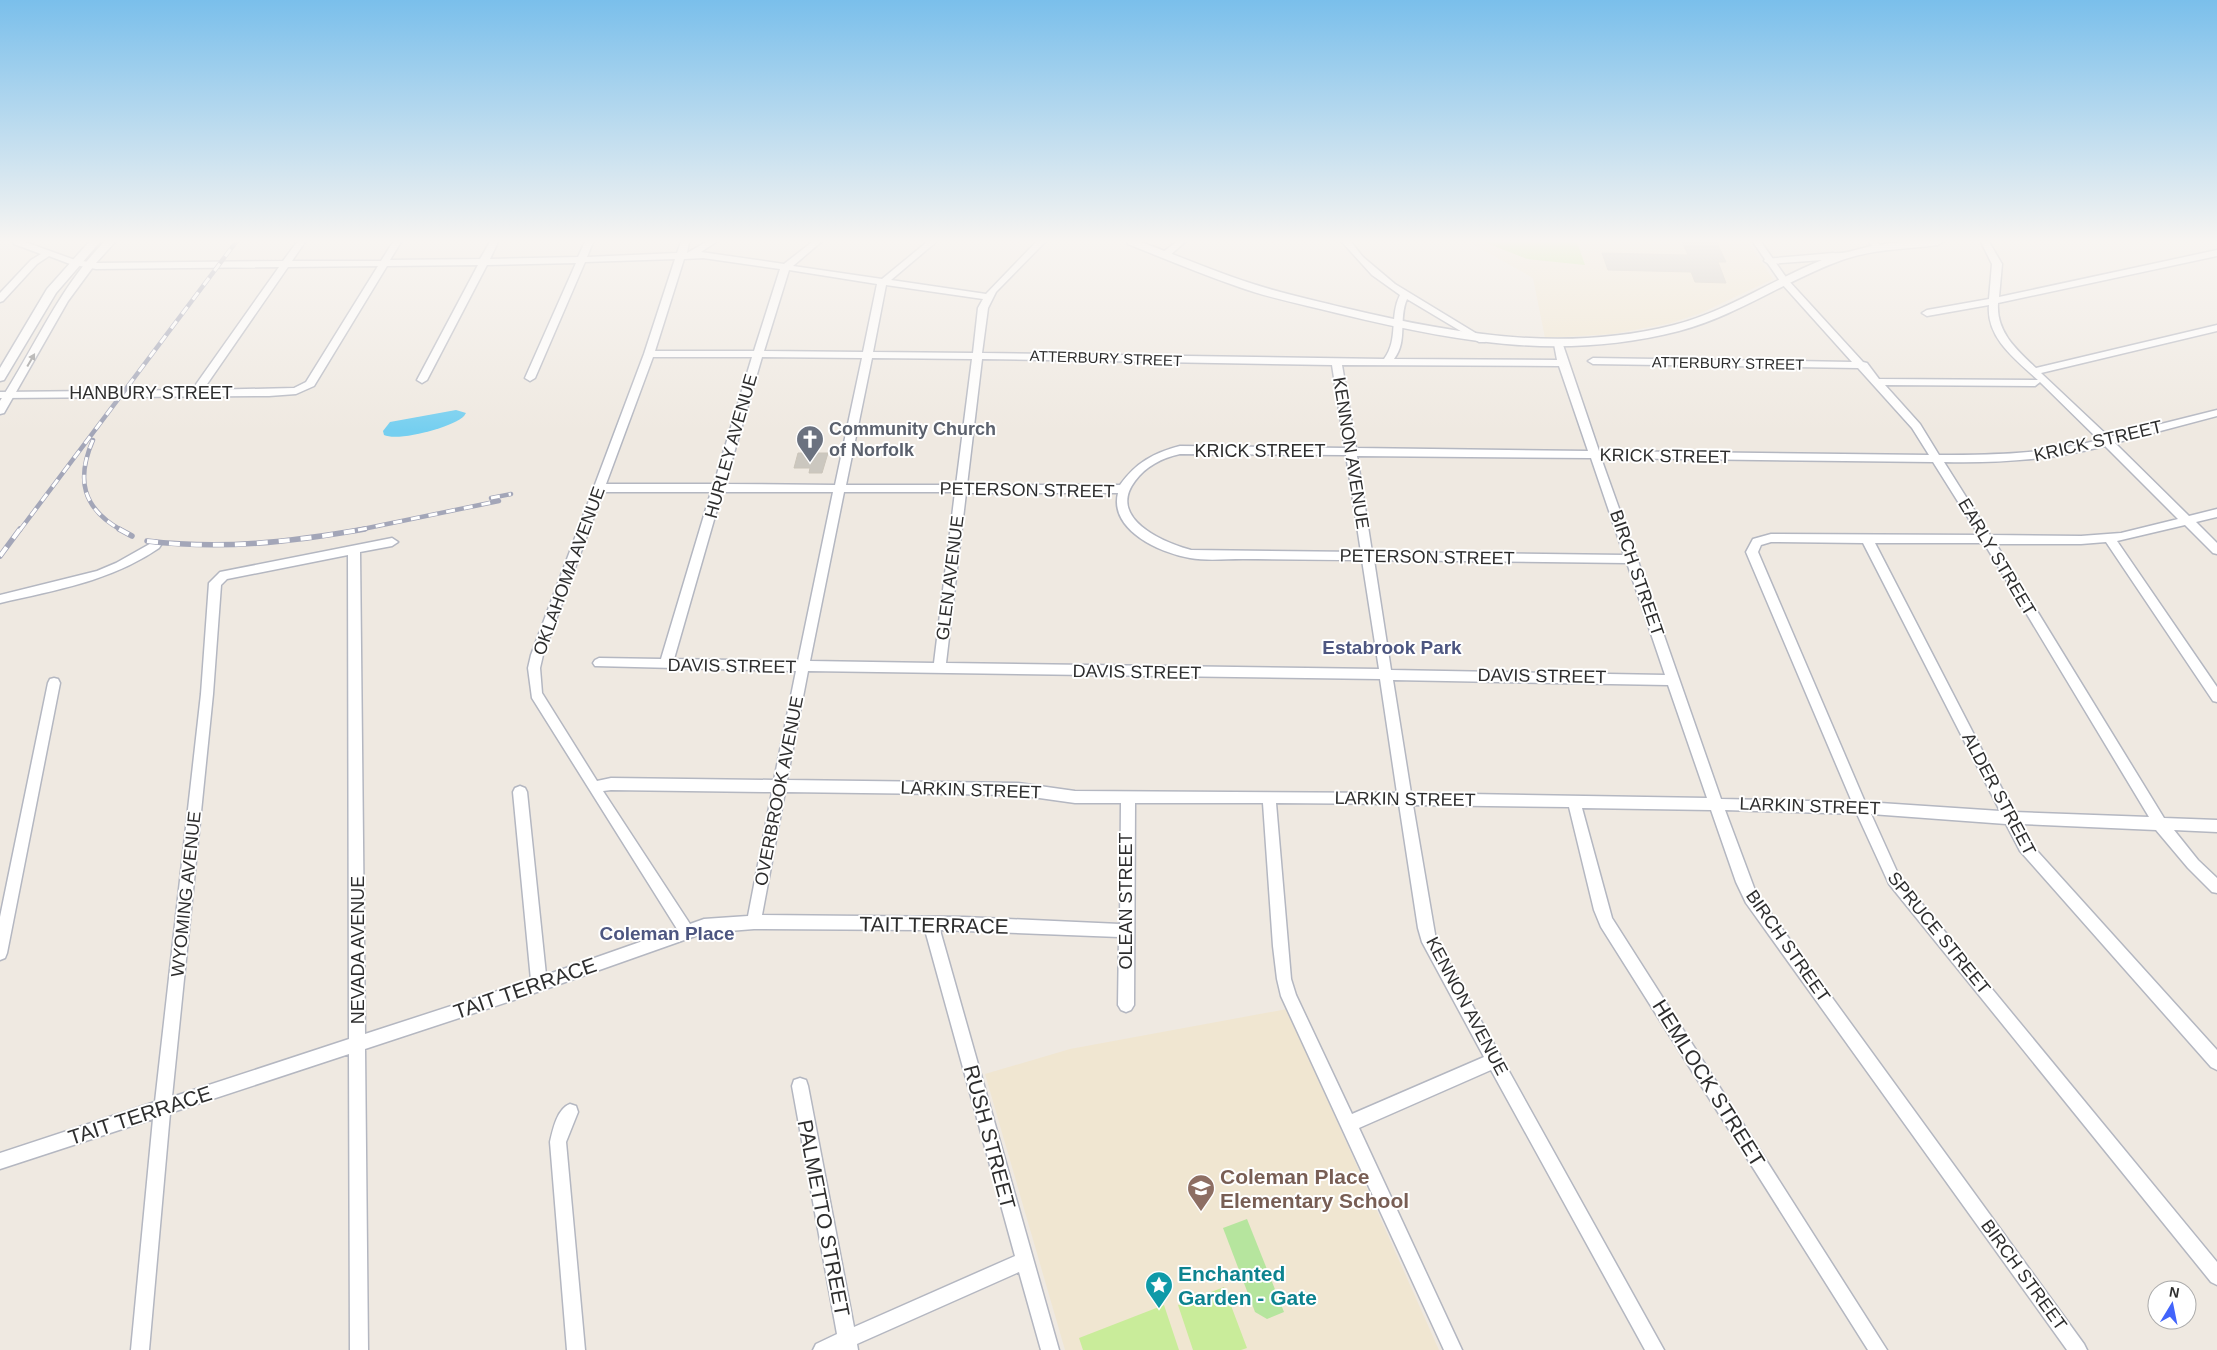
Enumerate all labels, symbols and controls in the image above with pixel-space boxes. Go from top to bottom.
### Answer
street label: ATTERBURY STREET [1029,347,1183,369]
street label: ATTERBURY STREET [1652,353,1804,373]
one-way arrow [27,354,36,367]
street label: HURLEY AVENUE [701,371,761,521]
street label: KENNON AVENUE [1329,376,1373,530]
street label: HANBURY STREET [69,383,233,403]
street label: KRICK STREET [2032,417,2164,465]
place label: Community Church of Norfolk [829,419,996,460]
church icon: Community Church of Norfolk [795,424,825,463]
street label: KRICK STREET [1194,441,1326,461]
street label: KRICK STREET [1599,445,1731,467]
street label: PETERSON STREET [939,478,1115,502]
street label: OKLAHOMA AVENUE [529,484,609,658]
street label: EARLY STREET [1954,495,2040,619]
street label: BIRCH STREET [1606,507,1668,639]
street label: GLEN AVENUE [932,514,968,642]
street label: PETERSON STREET [1339,545,1515,569]
district label: Estabrook Park [1322,637,1462,658]
street label: DAVIS STREET [667,655,797,677]
street label: DAVIS STREET [1072,661,1202,683]
street label: DAVIS STREET [1477,665,1607,687]
street label: OVERBROOK AVENUE [751,695,807,887]
street label: ALDER STREET [1958,729,2040,859]
street label: LARKIN STREET [900,778,1042,802]
street label: LARKIN STREET [1334,788,1476,810]
street label: LARKIN STREET [1739,794,1881,818]
street label: WYOMING AVENUE [167,810,205,978]
street label: OLEAN STREET [1116,832,1136,970]
street label: SPRUCE STREET [1884,868,1994,998]
street label: NEVADA AVENUE [348,876,368,1024]
street label: BIRCH STREET [1742,886,1834,1006]
street label: TAIT TERRACE [859,912,1009,938]
district label: Coleman Place [599,923,735,944]
street label: KENNON AVENUE [1422,933,1512,1079]
street label: TAIT TERRACE [451,953,599,1023]
street label: HEMLOCK STREET [1648,995,1770,1171]
street label: RUSH STREET [960,1062,1020,1212]
street label: TAIT TERRACE [65,1081,215,1149]
street label: PALMETTO STREET [794,1118,854,1318]
place label: Coleman Place Elementary School [1220,1165,1409,1212]
school or university icon: Coleman Place Elementary School [1186,1173,1216,1212]
street label: BIRCH STREET [1977,1216,2071,1334]
place label: Enchanted Garden - Gate [1178,1262,1317,1309]
place icon: Enchanted Garden - Gate [1144,1270,1174,1309]
north arrow [2147,1280,2197,1330]
text: N [2168,1283,2181,1301]

